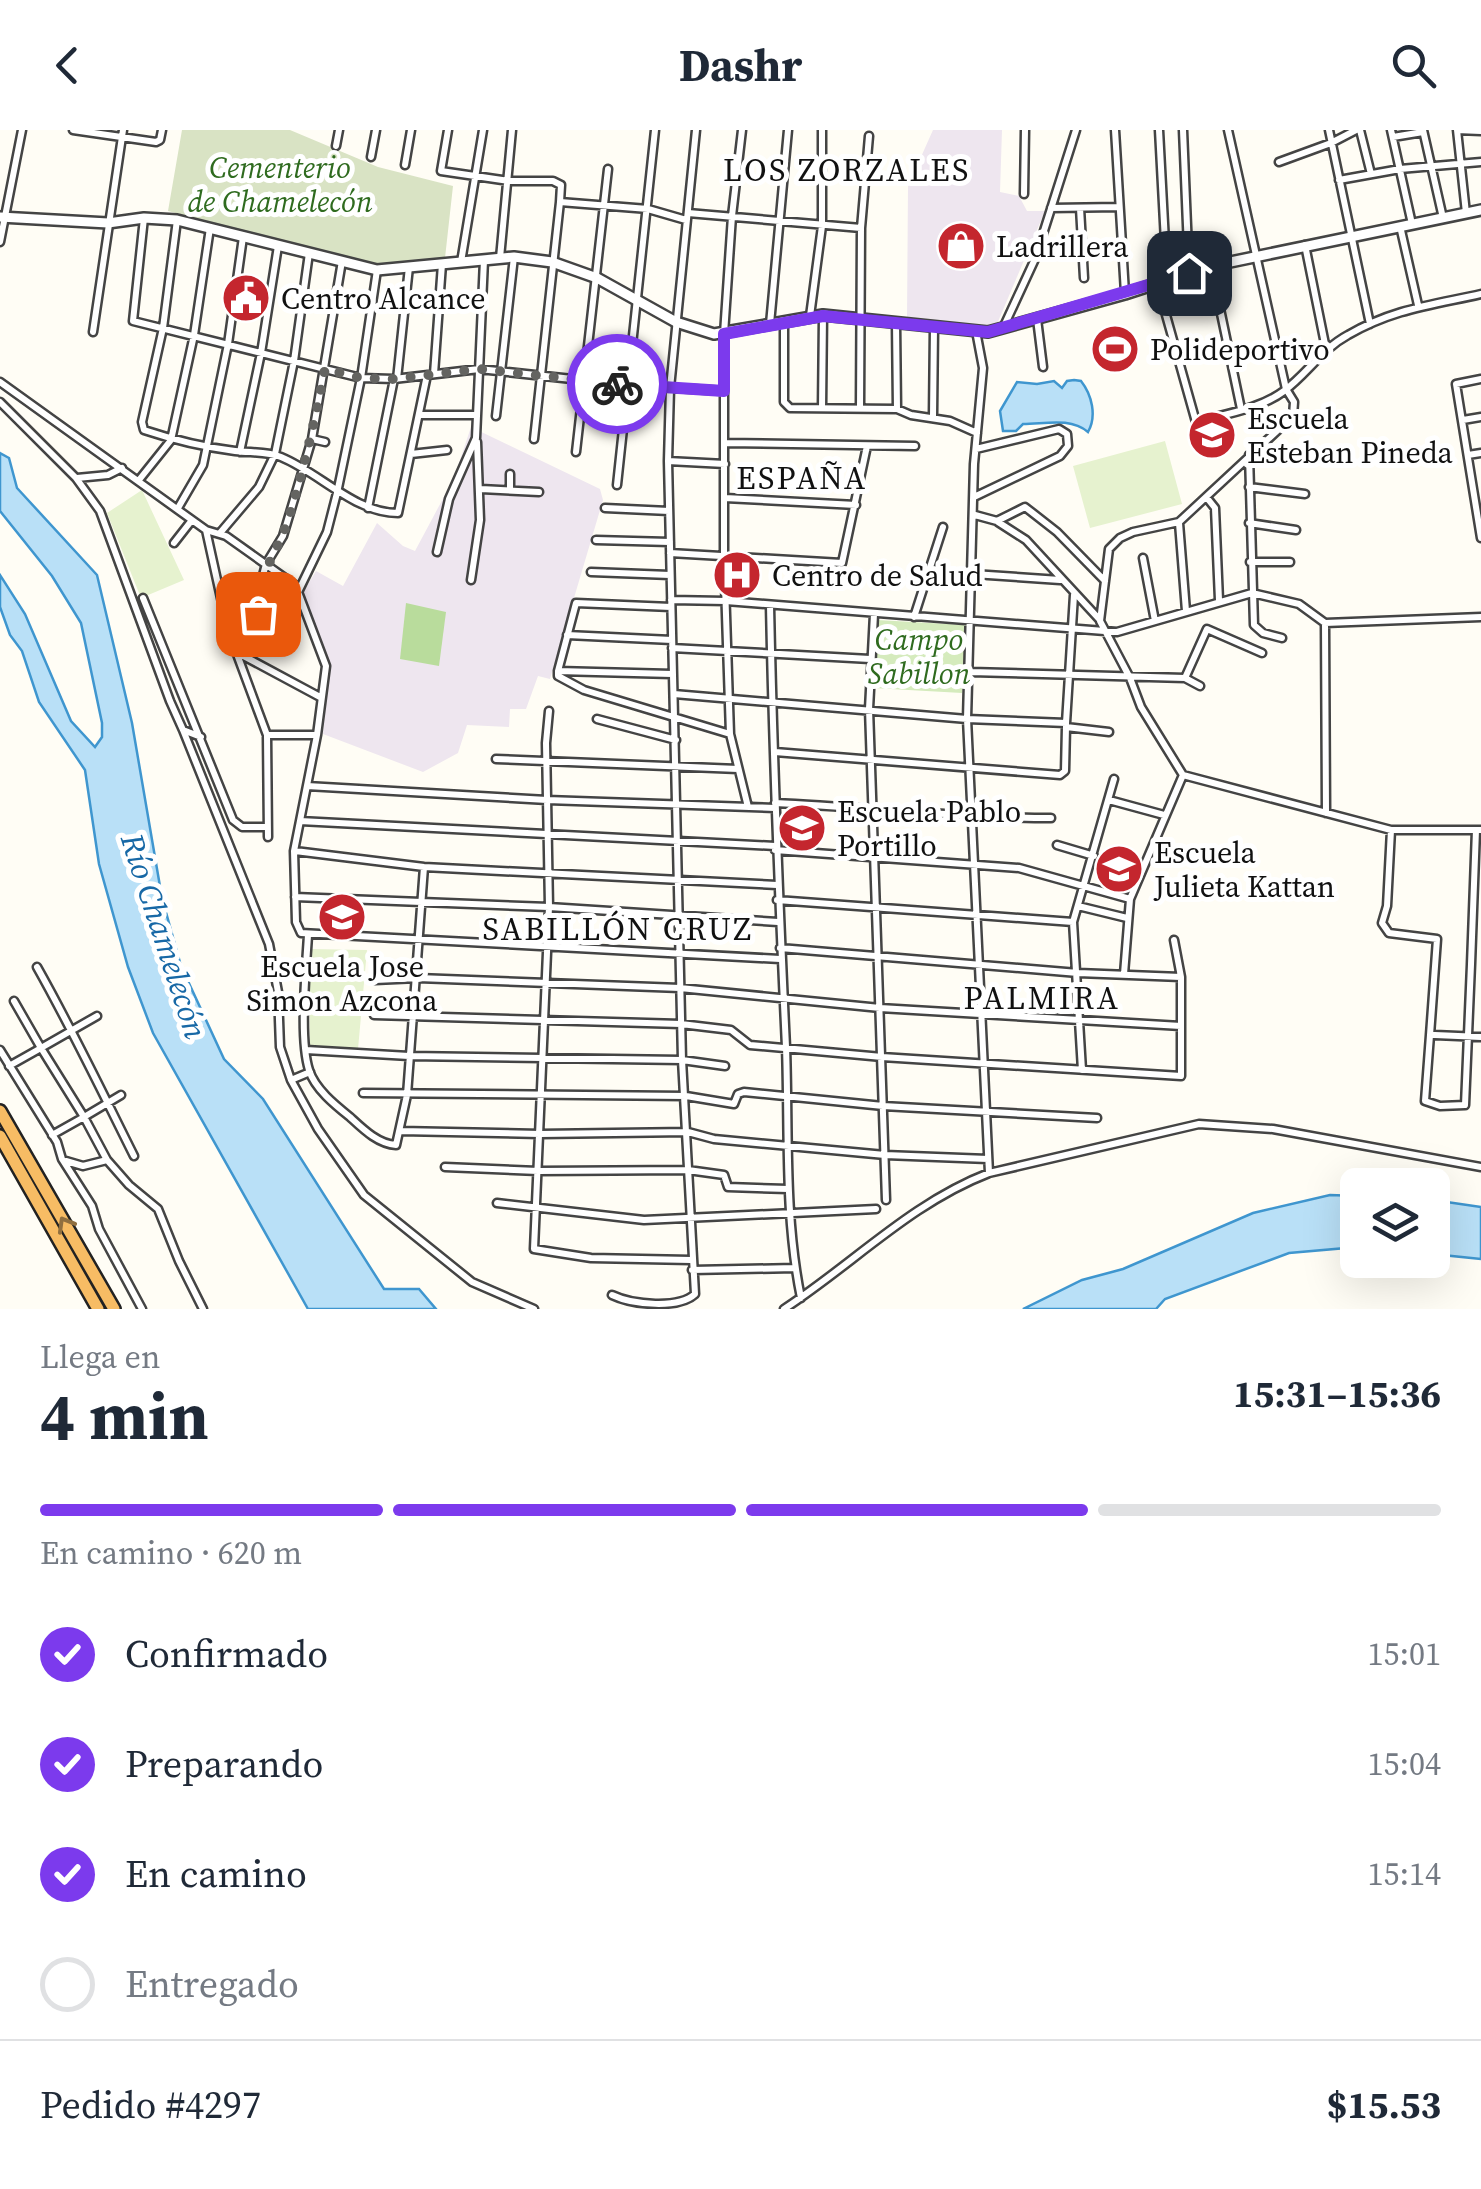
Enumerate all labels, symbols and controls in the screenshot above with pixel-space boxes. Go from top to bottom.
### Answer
text: Dashr [679,34,802,96]
icon: back [40,38,95,93]
icon: search [1386,38,1441,93]
park label: Cementerio de Chamelecón [187,147,373,222]
district label: LOS ZORZALES [723,148,971,192]
shop icon: Ladrillera [935,220,987,272]
place label: Ladrillera [996,226,1129,267]
pin [1147,231,1232,316]
icon: home [1162,246,1217,301]
public building icon: Centro Alcance [220,272,272,324]
place label: Centro Alcance [281,278,486,319]
sports icon: Polideportivo [1089,323,1141,375]
place label: Polideportivo [1150,329,1330,370]
courier [567,334,667,434]
icon: bike [590,357,645,412]
place label: Escuela Esteban Pineda [1247,398,1454,473]
school or university icon: Escuela Esteban Pineda [1186,409,1238,461]
district label: ESPAÑA [736,456,868,500]
hospital icon: Centro de Salud [711,549,763,601]
place label: Centro de Salud [772,555,983,596]
pin [216,572,301,657]
icon: bag [231,587,286,642]
park label: Campo Sabillon [868,619,970,694]
place label: Escuela Pablo Portillo [837,791,1021,866]
school or university icon: Escuela Pablo Portillo [776,802,828,854]
water label: Río Chamelecón [110,827,218,1044]
place label: Escuela Julieta Kattan [1153,832,1335,907]
school or university icon: Escuela Julieta Kattan [1093,843,1145,895]
school or university icon: Escuela Jose Simon Azcona [316,891,368,943]
district label: SABILLÓN CRUZ [483,907,753,951]
place label: Escuela Jose Simon Azcona [246,946,438,1021]
district label: PALMIRA [963,976,1121,1020]
map controls [1340,1168,1450,1278]
button: layers [1340,1168,1450,1278]
one-way arrow [58,1217,78,1235]
text: Llega en [40,1335,160,1379]
text: 15:31–15:36 [1233,1368,1441,1420]
text: 4 min [40,1372,209,1461]
text: En camino · 620 m [40,1531,302,1575]
icon: check [40,1627,95,1682]
text: Confirmado [125,1628,328,1680]
text: 15:01 [1367,1632,1441,1676]
icon: check [40,1737,95,1792]
text: Preparando [125,1738,323,1790]
text: 15:04 [1367,1742,1441,1786]
icon: check [40,1847,95,1902]
text: En camino [125,1848,307,1900]
text: 15:14 [1367,1852,1441,1896]
text: Entregado [125,1958,299,2010]
text: Pedido #4297 [40,2079,261,2131]
text: $15.53 [1327,2079,1441,2131]

